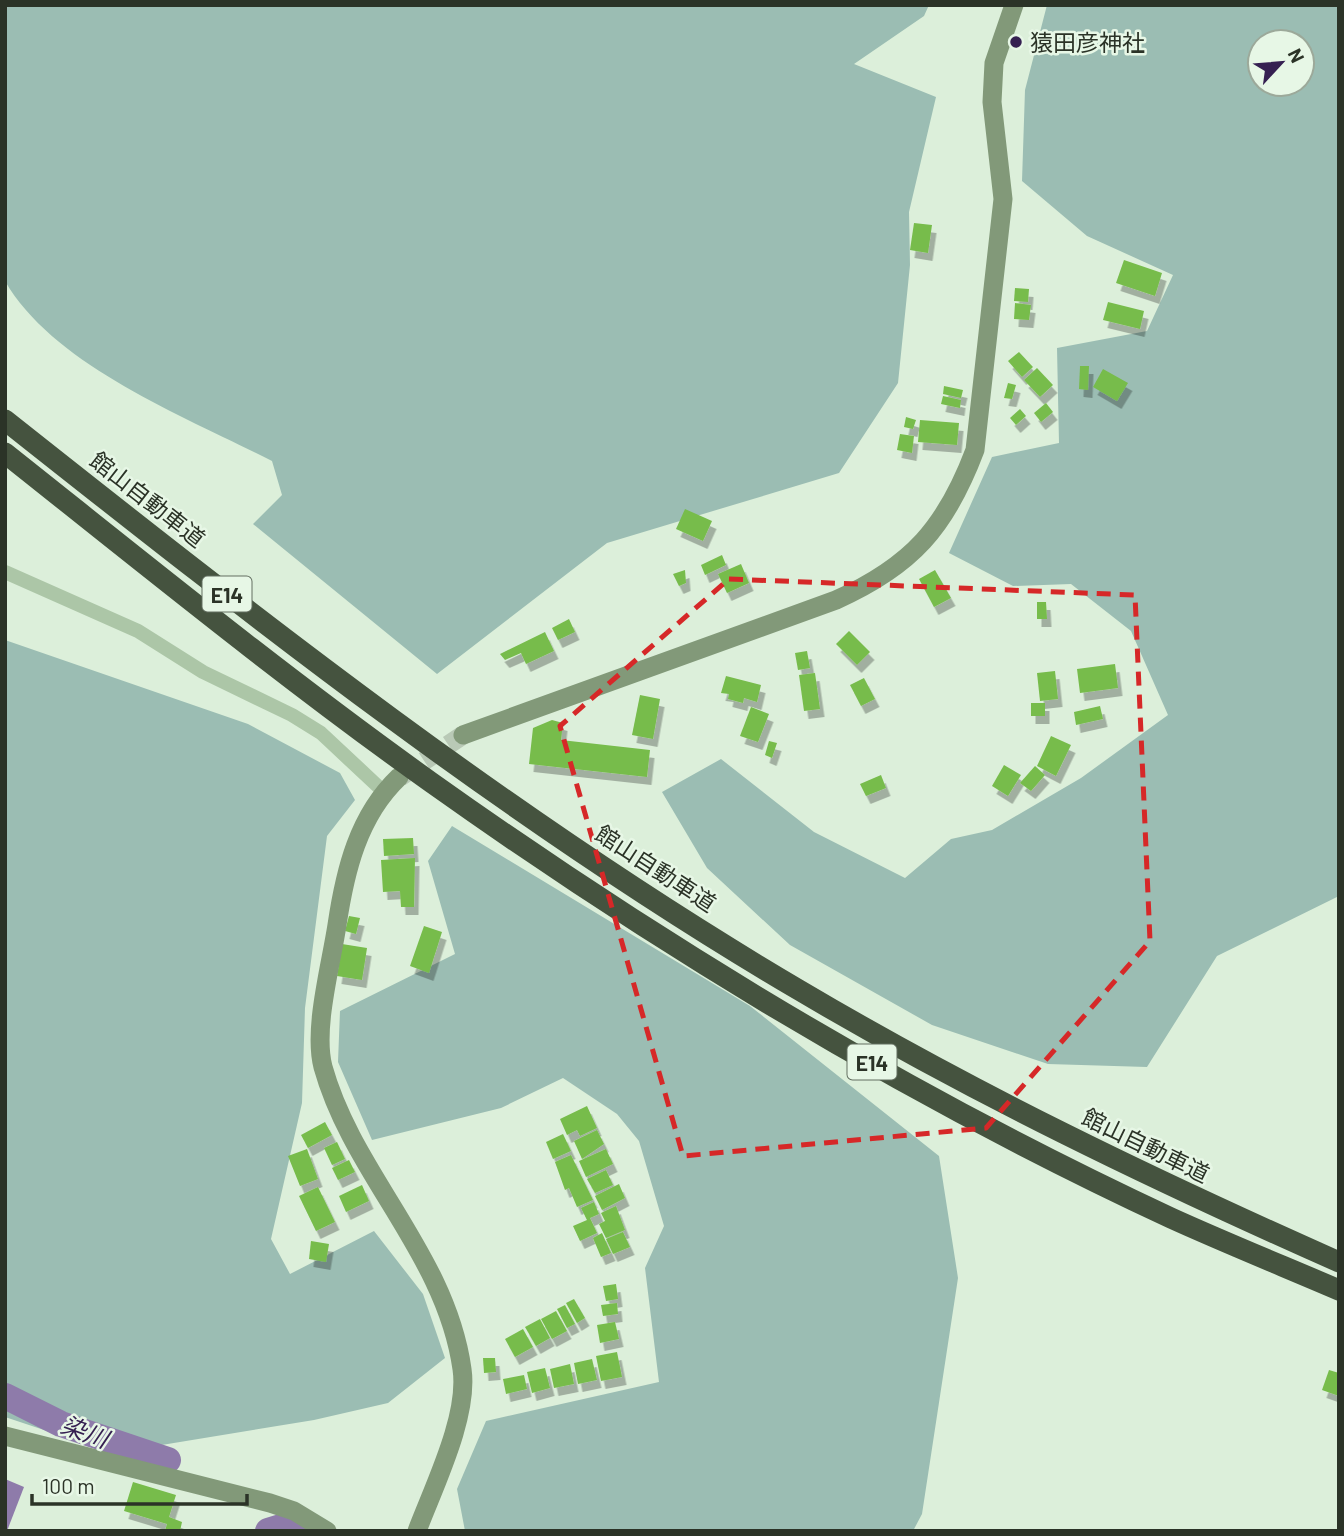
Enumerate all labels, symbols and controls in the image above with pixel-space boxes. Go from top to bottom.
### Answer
place label: 猿田彦神社 [1030,28,1145,56]
north arrow [1246,28,1316,98]
marker: 猿田彦神社 [1008,34,1024,50]
text: N [1284,45,1310,66]
street label: 館山自動車道 [85,445,211,553]
road number: E14 [202,576,252,612]
street label: 館山自動車道 [591,819,721,917]
road number: E14 [848,1044,896,1080]
street label: 館山自動車道 [1078,1102,1214,1188]
water label: 染川 [57,1409,115,1454]
scale bar [32,1462,247,1506]
text: 100 m [42,1473,95,1498]

